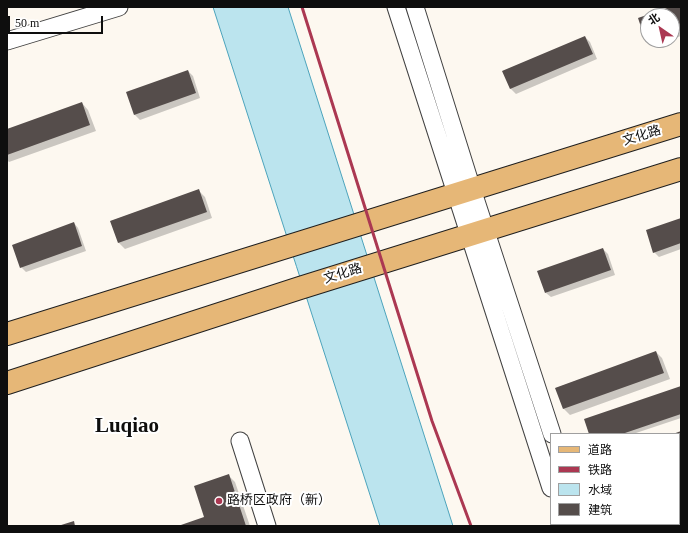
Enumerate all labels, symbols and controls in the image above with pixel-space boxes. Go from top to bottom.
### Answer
scale bar [10,8,105,34]
north arrow [640,8,680,48]
text: 北 [646,11,662,27]
text: 50 m [15,16,39,30]
street label: 文化路 [621,123,663,149]
street label: 文化路 [322,261,364,287]
district label: Luqiao [95,414,159,440]
legend [550,433,680,525]
text: 道路 [588,443,612,457]
text: 铁路 [588,463,612,477]
text: 水域 [588,483,612,497]
place label: 路桥区政府（新） [227,493,331,509]
marker: 路桥区政府（新） [214,496,224,506]
text: 建筑 [588,503,612,517]

